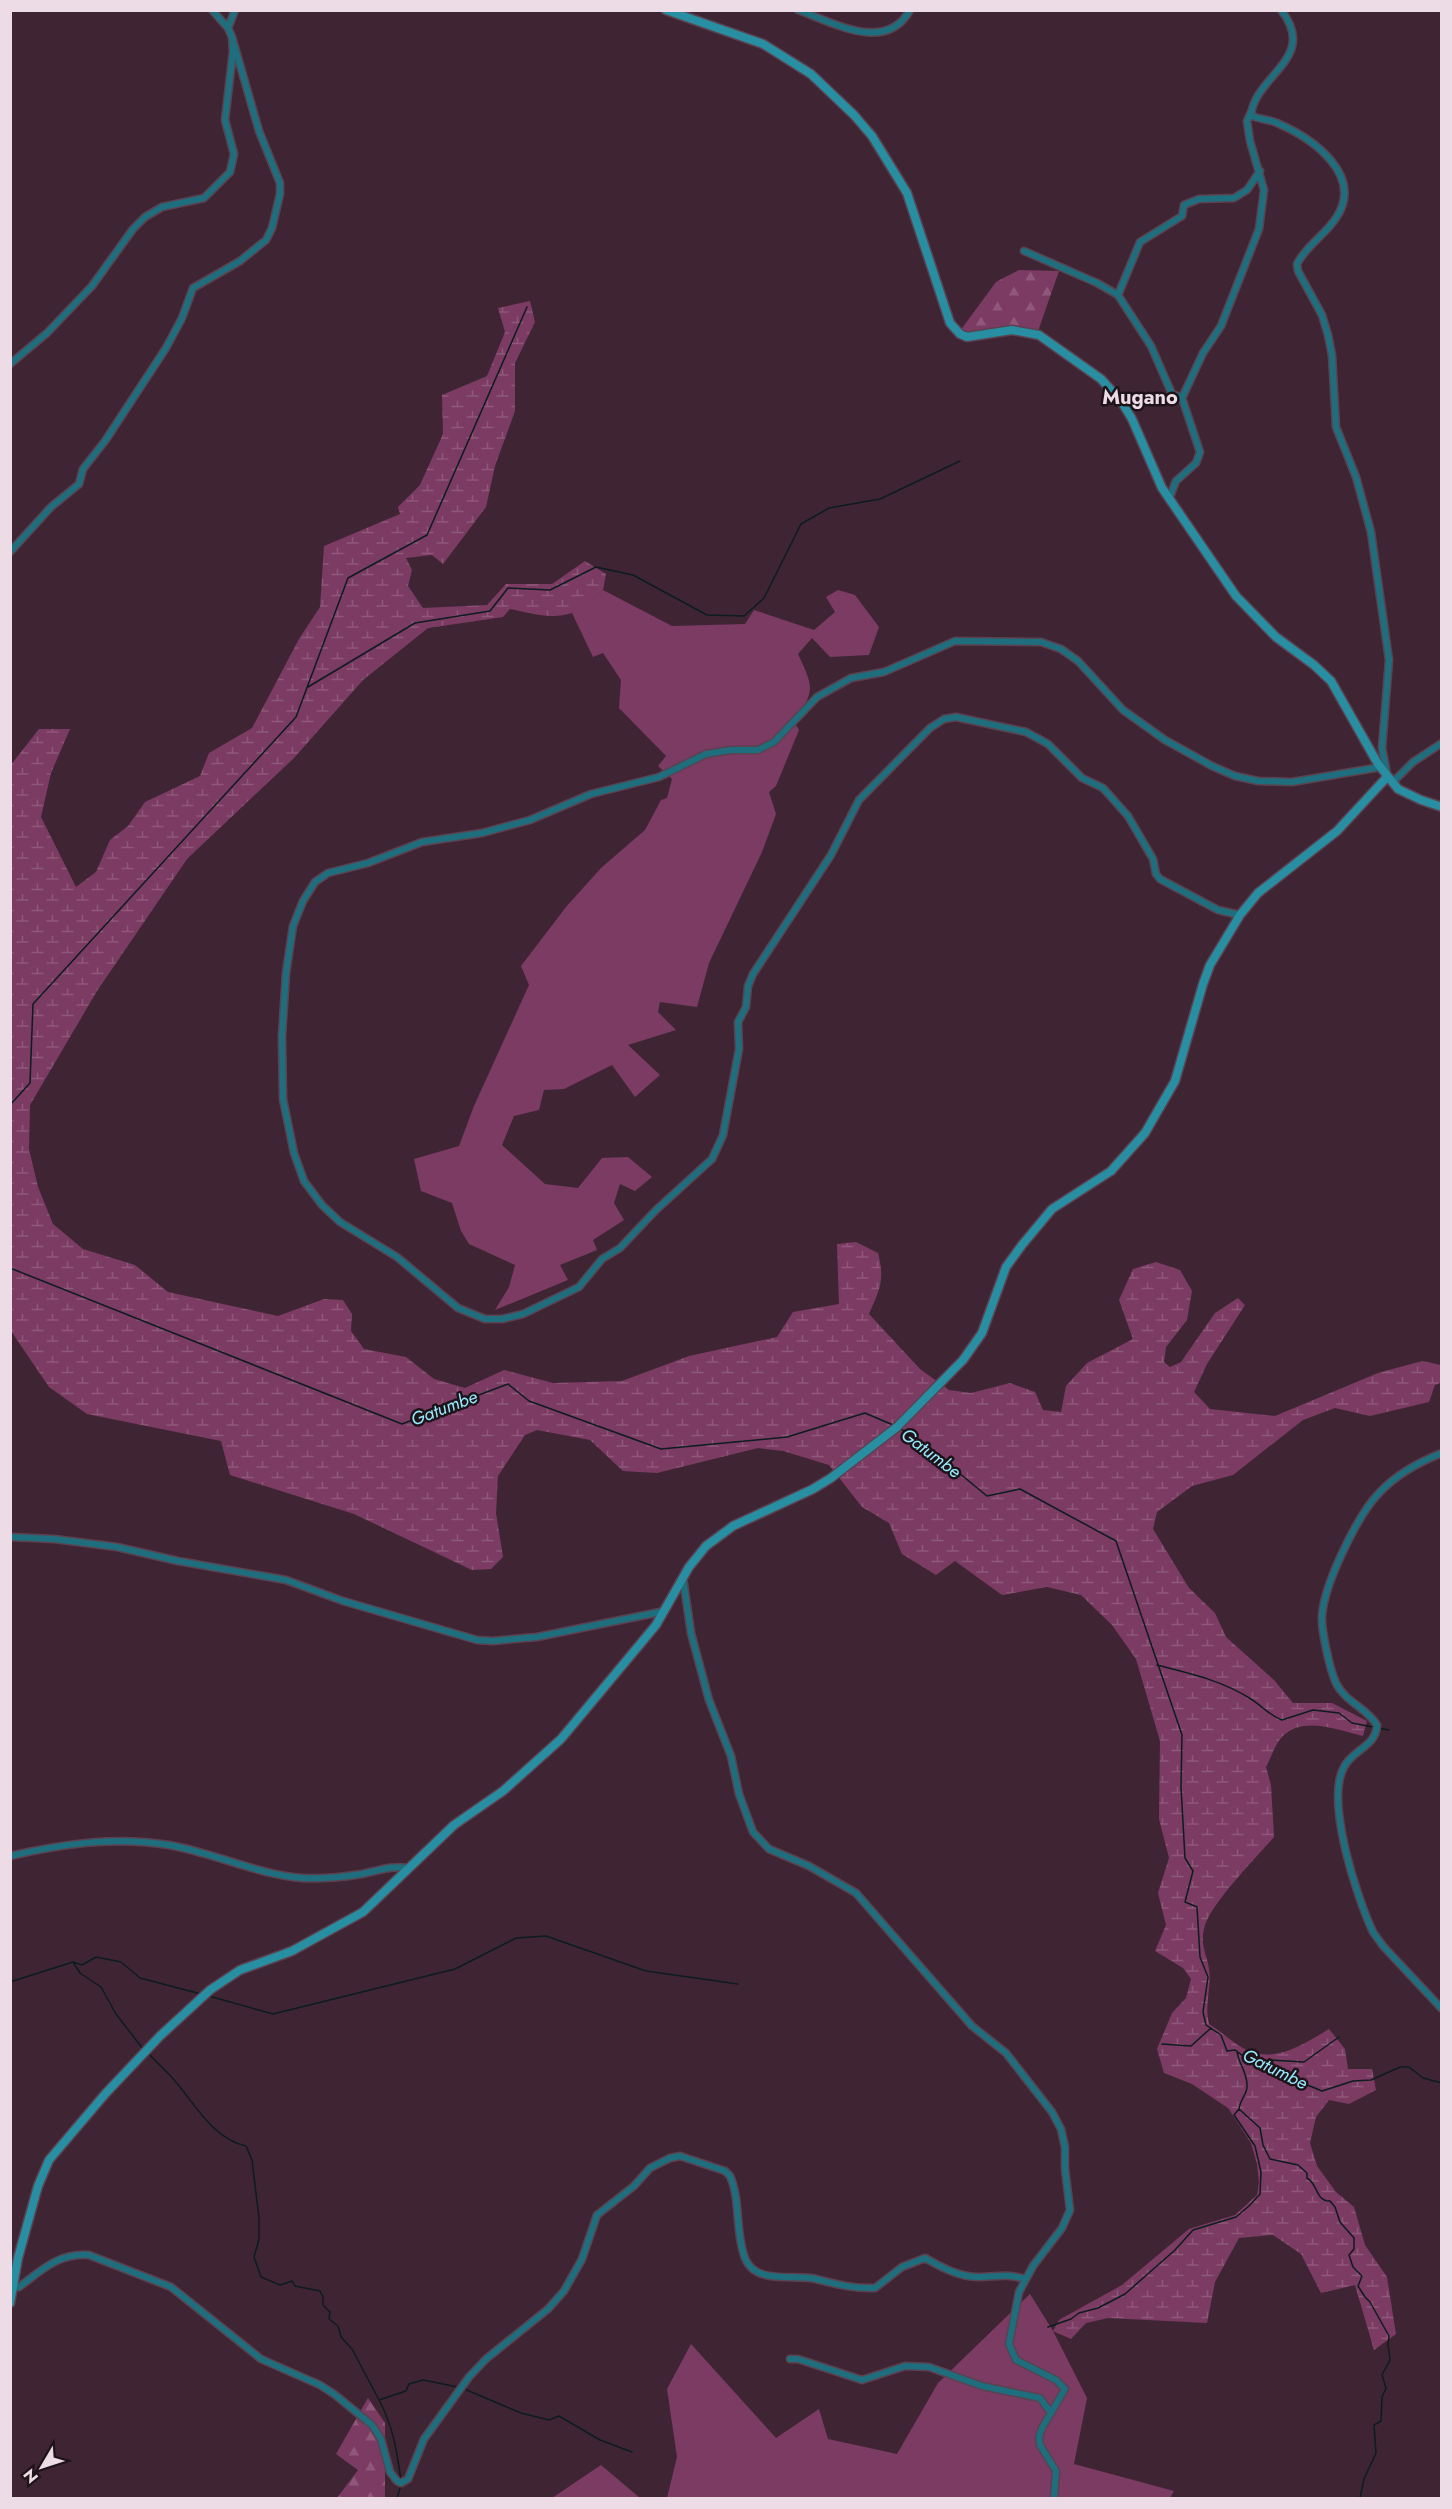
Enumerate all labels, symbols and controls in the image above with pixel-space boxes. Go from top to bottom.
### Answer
district label: Mugano [1102,383,1178,412]
water label: Gatumbe [407,1383,481,1433]
water label: Gatumbe [895,1422,967,1484]
water label: Gatumbe [1238,2042,1312,2096]
north arrow [12,2437,72,2497]
text: N [18,2464,44,2488]

